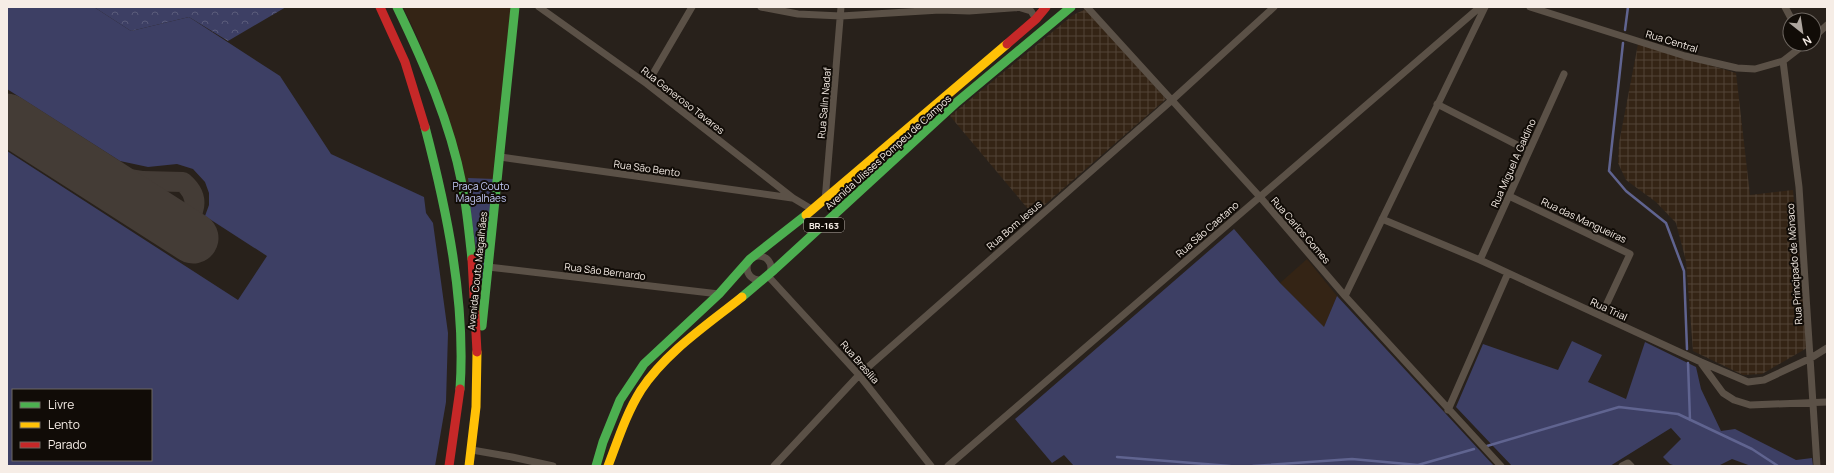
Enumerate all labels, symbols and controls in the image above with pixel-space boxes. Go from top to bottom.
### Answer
north arrow [1782,12,1822,52]
street label: Rua Central [1644,26,1700,56]
text: N [1800,33,1814,50]
street label: Rua Generoso Tavares [638,63,728,137]
street label: Rua Salin Nadaf [814,66,834,139]
street label: Avenida Ulisses Pompeu de Campos [822,91,954,213]
street label: Rua Miguel A Galdino [1487,116,1539,210]
street label: Rua São Bento [613,156,681,180]
park label: Praça Couto Magalhães [453,179,509,205]
street label: Rua Carlos Gomes [1268,194,1334,266]
street label: Rua das Mangueiras [1539,194,1629,246]
street label: Rua Bom Jesus [983,197,1045,253]
street label: Rua São Caetano [1172,198,1242,260]
street label: Rua Principado de Mônaco [1783,203,1805,325]
street label: Avenida Couto Magalhães [464,211,490,331]
road number: BR-163 [804,218,844,232]
street label: Rua São Bernardo [564,259,647,283]
street label: Rua Trial [1588,294,1630,324]
street label: Rua Brasília [837,338,883,386]
legend [12,389,152,461]
text: Livre [48,396,74,413]
text: Lento [48,416,80,433]
text: Parado [48,436,87,453]

